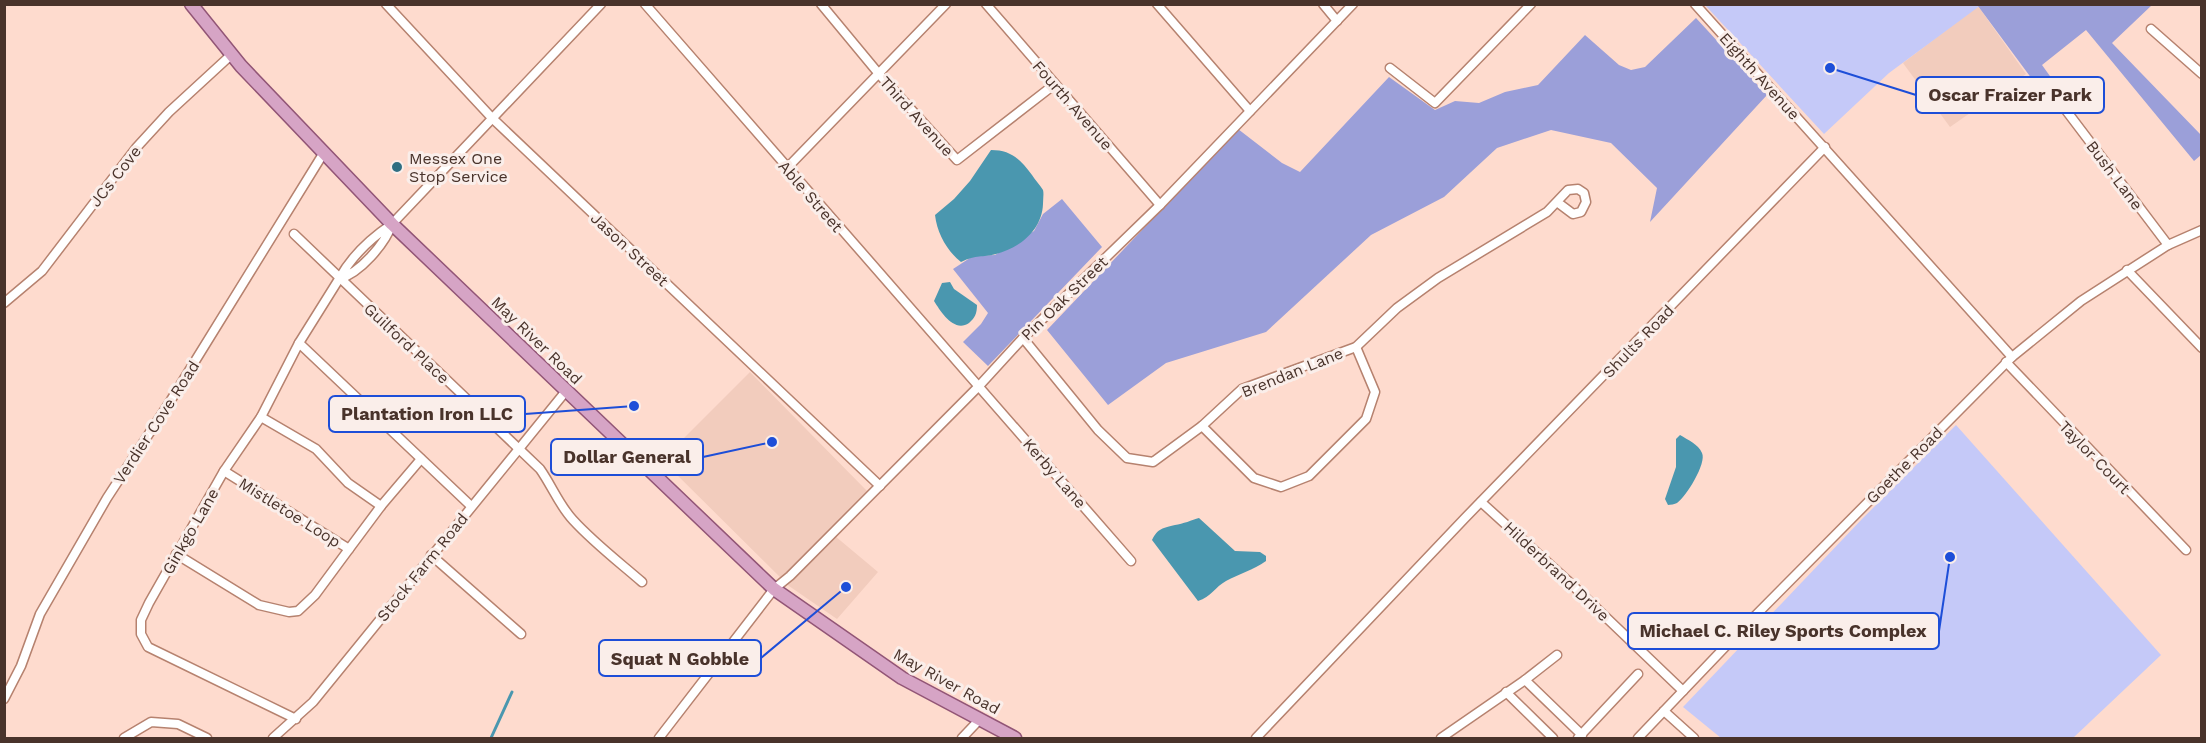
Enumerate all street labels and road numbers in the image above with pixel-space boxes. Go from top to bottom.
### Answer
street label: Eighth Avenue [1715,29,1804,124]
street label: Fourth Avenue [1029,57,1117,154]
street label: Third Avenue [876,72,958,160]
street label: Bush Lane [2082,137,2147,214]
street label: JCs Cove [86,142,145,211]
street label: Able Street [774,157,847,236]
street label: Jason Street [587,209,673,290]
street label: Pin Oak Street [1017,252,1112,344]
street label: May River Road [487,292,586,388]
street label: Guilford Place [360,299,453,388]
street label: Shults Road [1599,301,1678,382]
street label: Brendan Lane [1239,343,1346,402]
street label: Verdier Cove Road [110,357,203,487]
street label: Taylor Court [2055,417,2134,498]
street label: Goethe Road [1862,423,1947,508]
street label: Kerby Lane [1019,434,1090,512]
street label: Mistletoe Loop [235,473,344,551]
street label: Ginkgo Lane [158,485,223,578]
street label: Stock Farm Road [373,509,472,625]
street label: Hilderbrand Drive [1500,518,1613,625]
street label: May River Road [890,644,1003,718]

